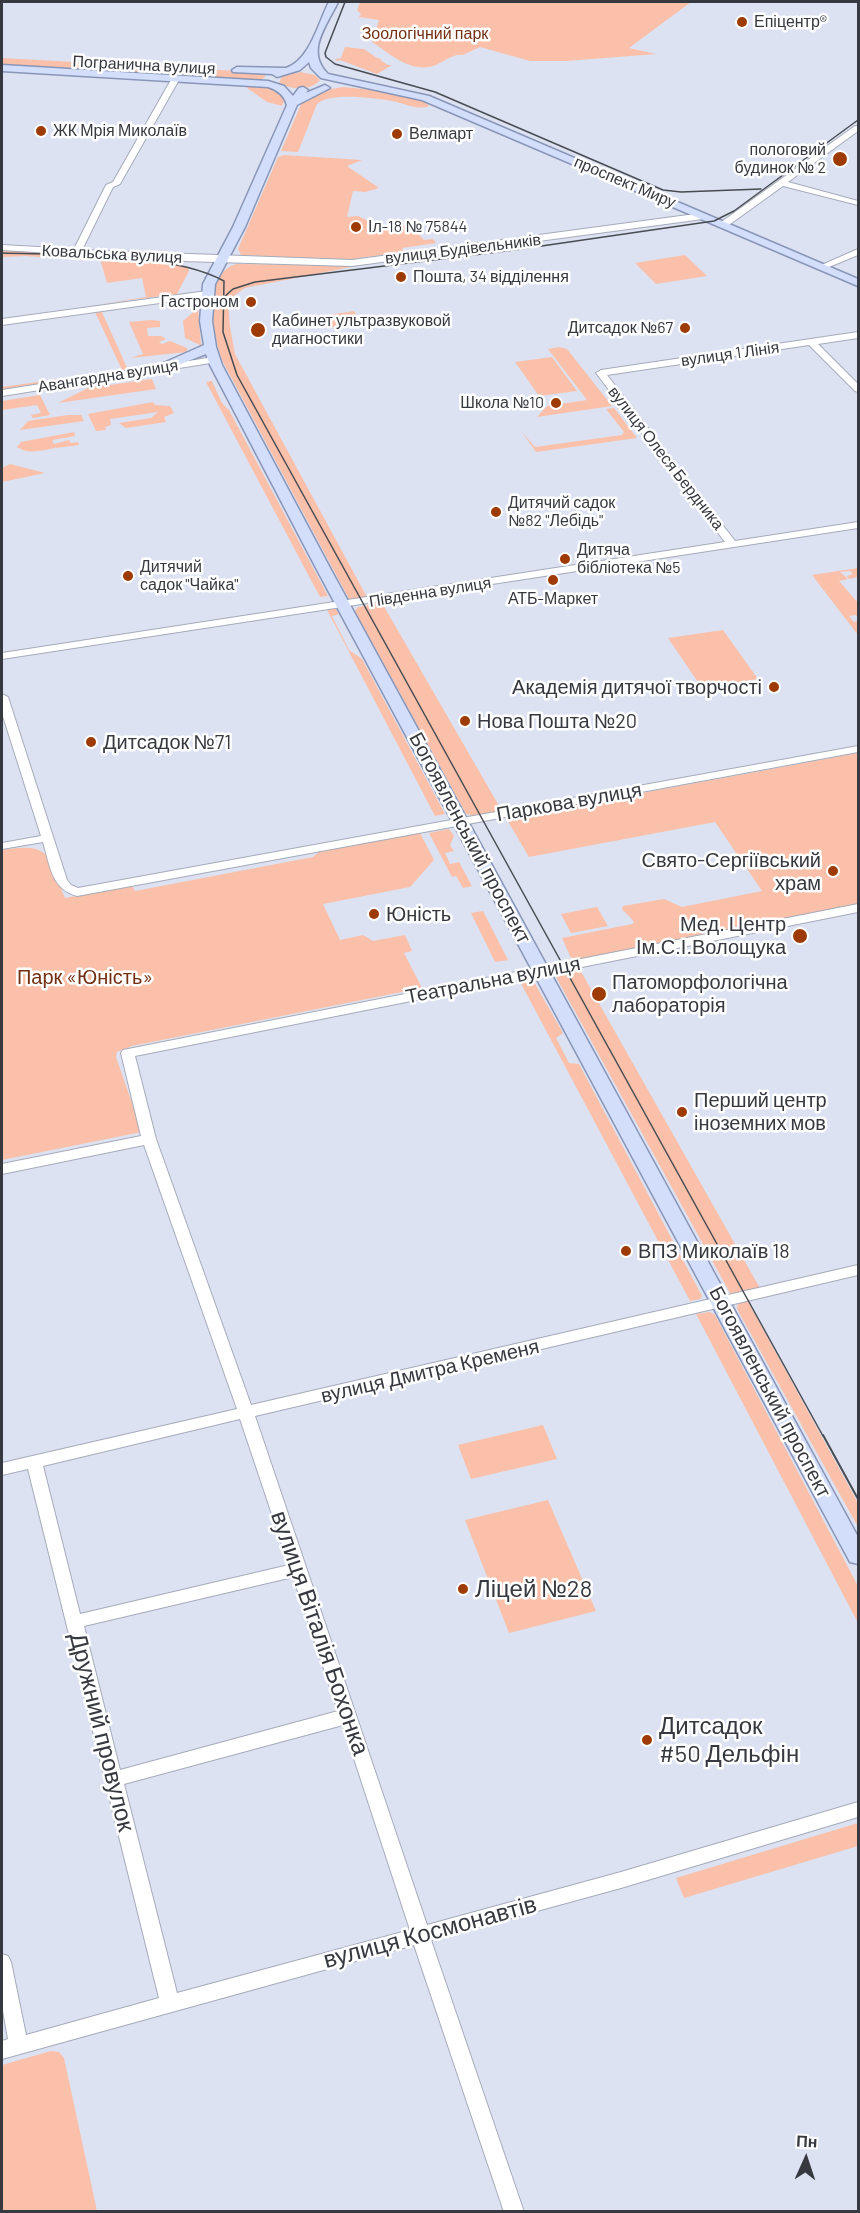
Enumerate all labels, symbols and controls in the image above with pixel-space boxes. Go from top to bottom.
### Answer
place label: Епіцентр® [754,12,827,32]
marker: Епіцентр® [735,15,749,29]
park label: Зоологічний парк [362,24,488,44]
street label: Погранична вулиця [72,52,216,78]
place label: ЖК Мрія Миколаїв [53,121,187,141]
marker: ЖК Мрія Миколаїв [34,124,48,138]
place label: Велмарт [409,124,473,144]
marker: Велмарт [390,127,404,141]
place label: пологовий будинок № 2 [735,140,826,178]
marker: пологовий будинок № 2 [831,150,849,168]
street label: проспект Миру [571,152,679,212]
place label: Іл-18 № 75844 [368,217,467,237]
marker: Іл-18 № 75844 [349,220,363,234]
street label: вулиця Будівельників [384,230,542,268]
street label: Ковальська вулиця [41,241,183,267]
place label: Пошта, 34 відділення [413,267,569,287]
marker: Пошта, 34 відділення [394,270,408,284]
place label: Гастроном [160,292,239,312]
marker: Гастроном [244,295,258,309]
place label: Кабинет ультразвуковой диагностики [272,311,451,349]
place label: Дитсадок №67 [568,318,673,338]
marker: Кабинет ультразвуковой диагностики [249,321,267,339]
marker: Дитсадок №67 [678,321,692,335]
street label: вулиця 1 Лінія [680,338,780,370]
street label: Авангардна вулиця [36,355,180,397]
street label: вулиця Олеся Бердника [604,382,728,534]
place label: Школа №10 [460,393,544,413]
marker: Школа №10 [549,396,563,410]
place label: Дитячий садок №82 "Лебідь" [508,493,615,531]
marker: Дитячий садок №82 "Лебідь" [489,505,503,519]
place label: Дитяча бібліотека №5 [577,540,680,578]
marker: Дитяча бібліотека №5 [558,552,572,566]
place label: Дитячий садок "Чайка" [140,557,238,595]
marker: Дитячий садок "Чайка" [121,569,135,583]
street label: Південна вулиця [368,573,492,611]
marker: АТБ-Маркет [546,573,560,587]
place label: АТБ-Маркет [508,589,598,609]
place label: Академія дитячої творчості [512,675,762,699]
marker: Академія дитячої творчості [767,680,781,694]
place label: Нова Пошта №20 [477,709,637,733]
marker: Нова Пошта №20 [458,714,472,728]
street label: Богоявленський проспект [404,728,536,948]
place label: Дитсадок №71 [103,730,231,754]
marker: Дитсадок №71 [84,735,98,749]
street label: Паркова вулиця [494,777,644,827]
place label: Свято-Сергіївський храм [641,848,821,895]
marker: Свято-Сергіївський храм [826,864,840,878]
place label: Юність [386,902,451,926]
marker: Юність [367,907,381,921]
place label: Мед. Центр Ім.С.І.Волощука [636,912,786,959]
marker: Мед. Центр Ім.С.І.Волощука [791,927,809,945]
street label: Театральна вулиця [404,951,582,1009]
park label: Парк «Юність» [17,965,153,989]
place label: Патоморфологічна лабораторія [612,970,788,1017]
marker: Патоморфологічна лабораторія [590,985,608,1003]
place label: Перший центр іноземних мов [694,1088,827,1135]
marker: Перший центр іноземних мов [675,1105,689,1119]
place label: ВПЗ Миколаїв 18 [638,1239,790,1263]
marker: ВПЗ Миколаїв 18 [619,1244,633,1258]
street label: Богоявленський проспект [704,1282,836,1502]
street label: вулиця Дмитра Кременя [318,1334,542,1408]
street label: вулиця Віталія Бохонка [265,1507,375,1759]
place label: Ліцей №28 [475,1575,592,1603]
marker: Ліцей №28 [456,1582,470,1596]
street label: Дружний провулок [63,1630,141,1834]
place label: Дитсадок #50 Дельфін [659,1712,799,1768]
marker: Дитсадок #50 Дельфін [640,1733,654,1747]
street label: вулиця Космонавтів [320,1890,540,1974]
north arrow [776,2129,836,2189]
text: Пн [796,2130,818,2151]

